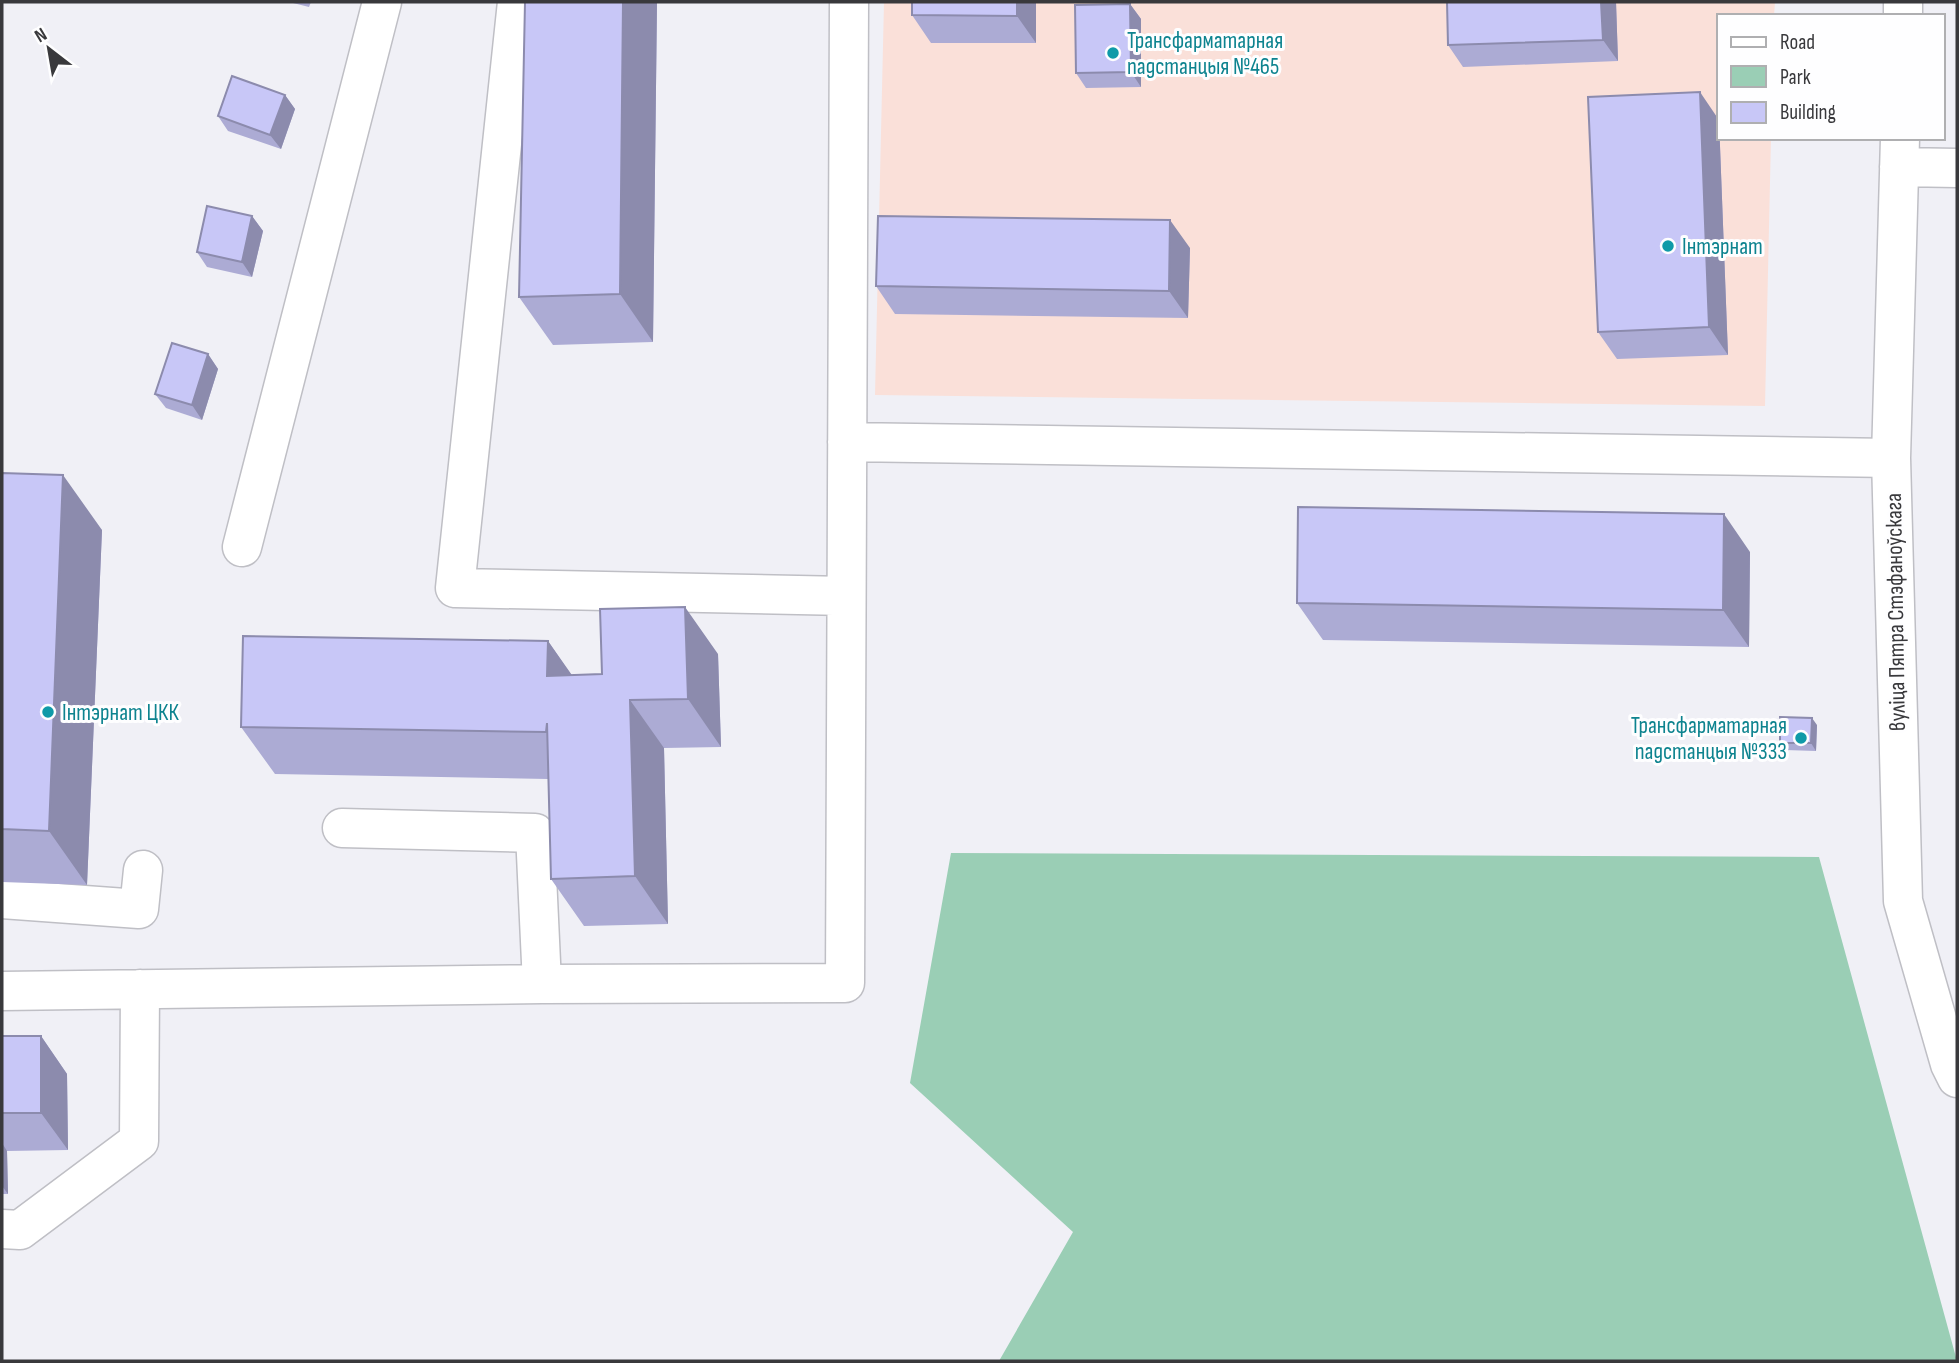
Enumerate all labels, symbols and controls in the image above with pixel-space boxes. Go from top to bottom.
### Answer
north arrow [14,14,84,84]
legend [1717,14,1945,140]
text: N [31,23,51,48]
place label: Трансфарматарная падстанцыя №465 [1127,27,1283,81]
text: Road [1780,30,1815,55]
marker: Трансфарматарная падстанцыя №465 [1105,45,1121,61]
text: Park [1780,65,1811,90]
text: Building [1780,100,1836,125]
place label: Інтэрнат [1682,233,1763,261]
marker: Інтэрнат [1660,238,1676,254]
street label: вуліца Пятра Стэфаноўскага [1880,493,1912,731]
place label: Інтэрнат ЦКК [62,699,179,727]
marker: Інтэрнат ЦКК [40,704,56,720]
place label: Трансфарматарная падстанцыя №333 [1631,712,1787,766]
marker: Трансфарматарная падстанцыя №333 [1793,730,1809,746]

